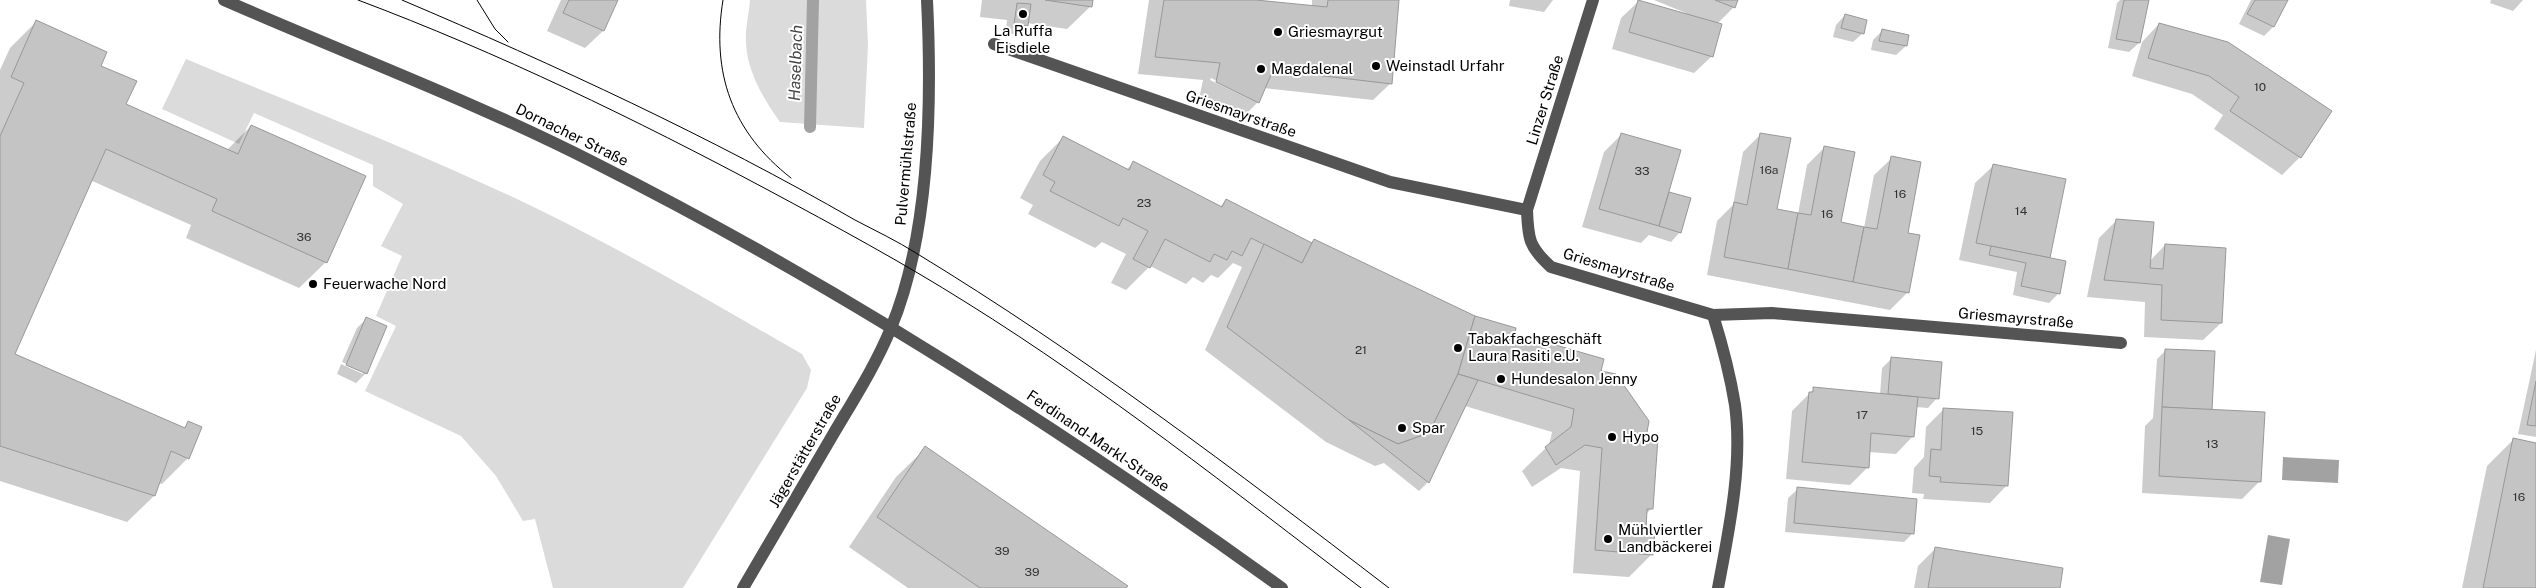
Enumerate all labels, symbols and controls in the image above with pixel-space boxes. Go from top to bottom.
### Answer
marker: La Ruffa Eisdiele [1017,8,1029,20]
place label: La Ruffa Eisdiele [994,22,1052,56]
place label: Griesmayrgut [1288,23,1383,40]
water label: Haselbach [785,25,806,101]
marker: Griesmayrgut [1272,26,1284,38]
street label: Linzer Straße [1523,53,1566,147]
place label: Weinstadl Urfahr [1386,57,1505,74]
place label: Magdalenal [1271,60,1353,77]
marker: Weinstadl Urfahr [1370,60,1382,72]
marker: Magdalenal [1255,63,1267,75]
house number: 10 [2254,80,2266,94]
street label: Griesmayrstraße [1184,87,1299,140]
street label: Dornacher Straße [513,100,631,169]
street label: Pulvermühlstraße [892,102,919,226]
house number: 16a [1760,163,1779,177]
house number: 33 [1634,164,1650,178]
house number: 16 [1894,187,1906,201]
house number: 23 [1137,196,1151,210]
house number: 14 [2015,204,2028,218]
house number: 16 [1821,207,1833,221]
house number: 36 [297,230,311,244]
street label: Griesmayrstraße [1561,244,1677,295]
place label: Feuerwache Nord [323,275,446,292]
marker: Feuerwache Nord [307,278,319,290]
street label: Griesmayrstraße [1958,304,2075,331]
place label: Tabakfachgeschäft Laura Rasiti e.U. [1468,330,1602,364]
marker: Tabakfachgeschäft Laura Rasiti e.U. [1452,342,1464,354]
house number: 21 [1355,343,1367,357]
place label: Hundesalon Jenny [1511,370,1638,387]
marker: Hundesalon Jenny [1495,373,1507,385]
street label: Ferdinand-Markl-Straße [1024,387,1173,495]
street label: Jägerstätterstraße [765,391,844,511]
house number: 17 [1856,408,1868,422]
place label: Spar [1412,419,1445,436]
marker: Spar [1396,422,1408,434]
house number: 15 [1971,424,1984,438]
place label: Hypo [1622,428,1659,445]
marker: Hypo [1606,431,1618,443]
house number: 13 [2206,437,2218,451]
house number: 16 [2513,490,2525,504]
place label: Mühlviertler Landbäckerei [1618,521,1712,555]
marker: Mühlviertler Landbäckerei [1602,533,1614,545]
house number: 39 [995,544,1009,558]
house number: 39 [1025,565,1039,579]

